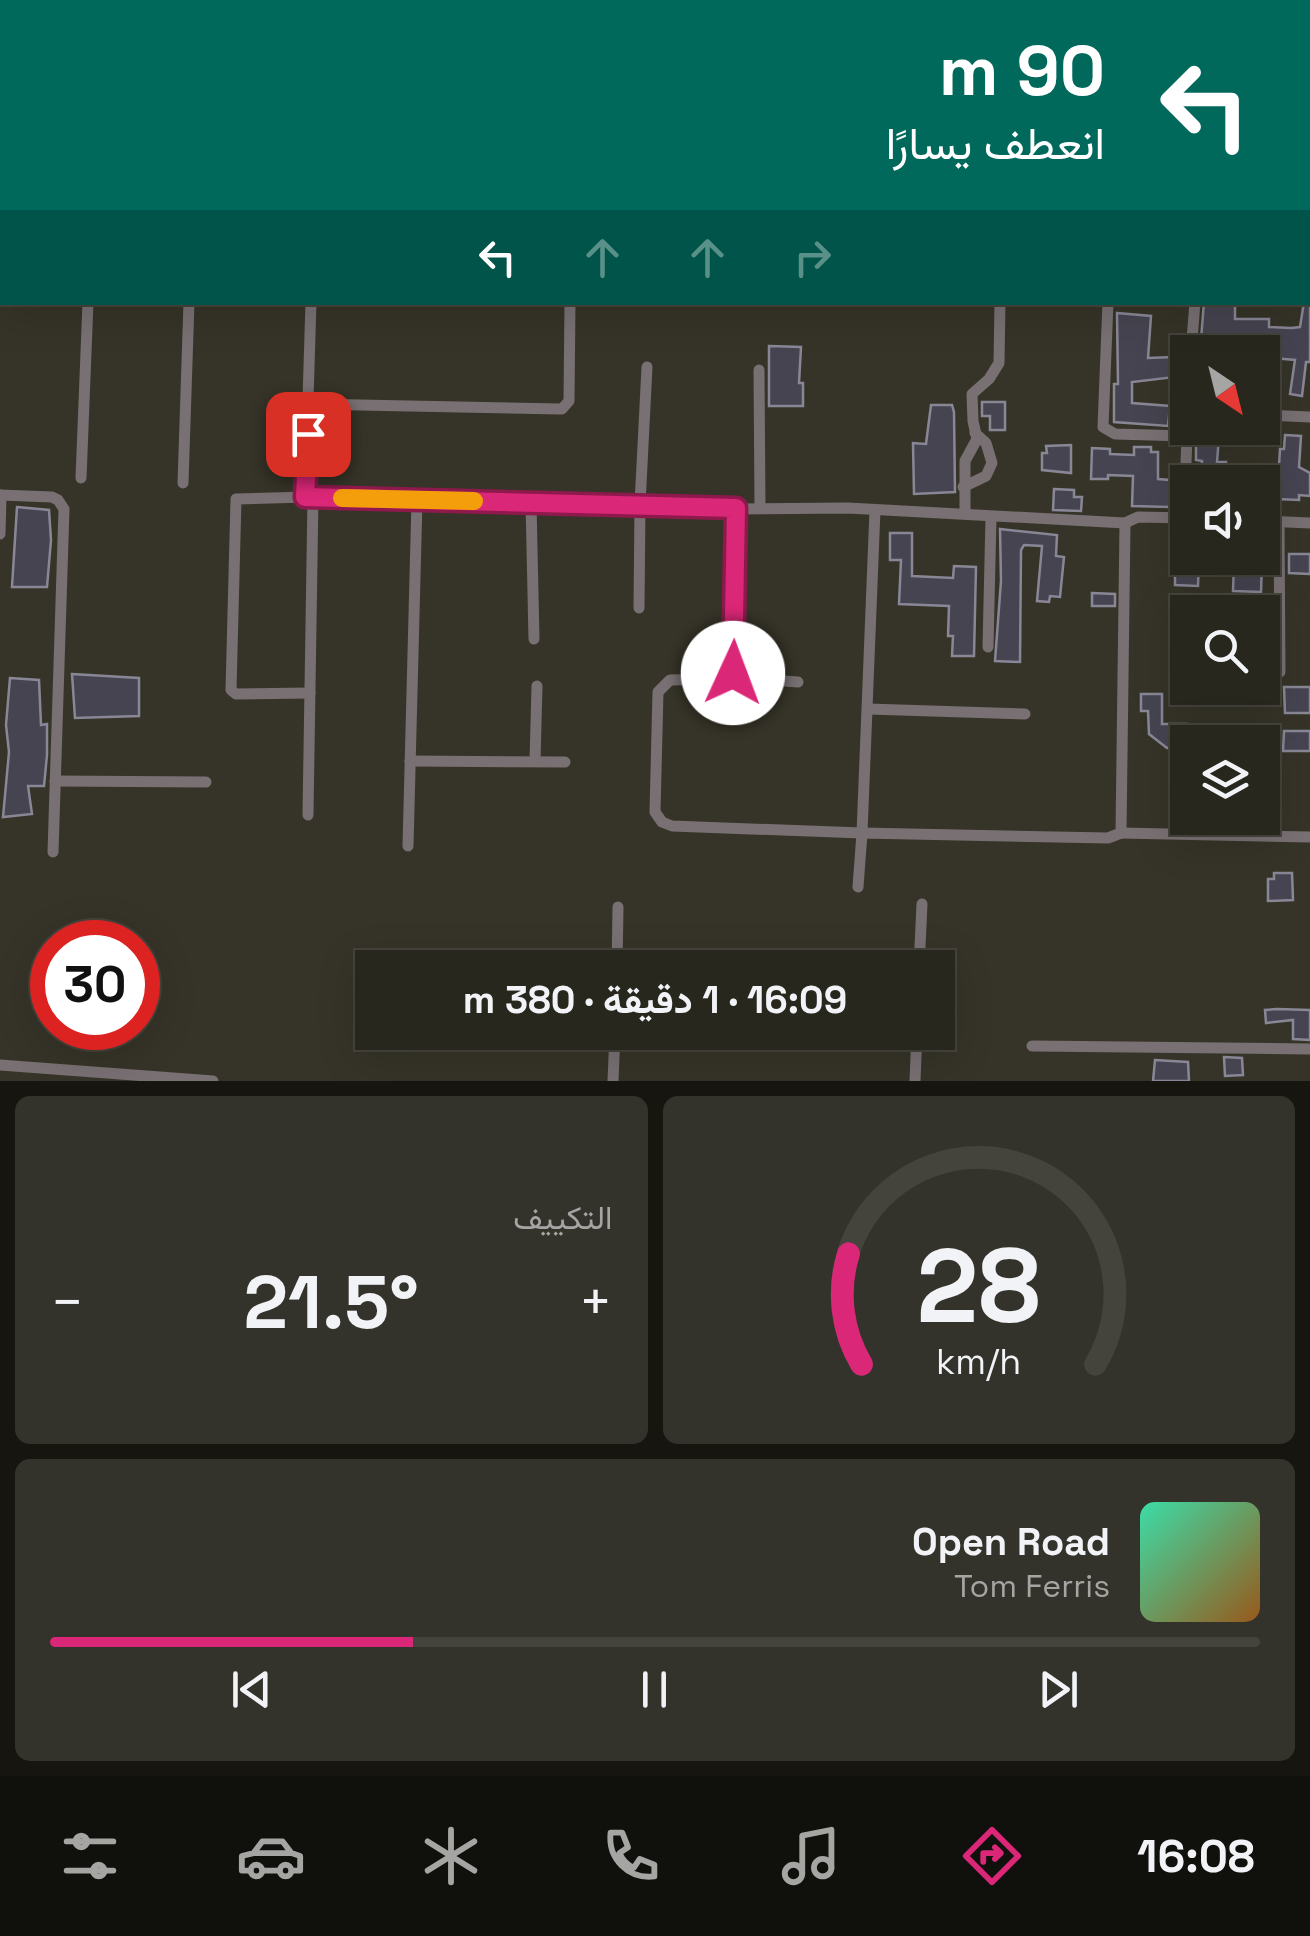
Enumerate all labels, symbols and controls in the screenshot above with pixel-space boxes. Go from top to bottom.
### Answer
text: 90 m [939,26,1105,115]
icon: left [1140,40,1270,170]
text: انعطف يسارًا [886,115,1105,172]
icon: left [470,230,525,285]
icon: ahead [575,230,630,285]
icon: ahead [680,230,735,285]
icon: right [785,230,840,285]
north arrow [1170,335,1280,445]
map controls [1170,335,1280,835]
pin [266,392,351,477]
icon: arrive [281,407,336,462]
button: sound [1170,465,1280,575]
button: search [1170,595,1280,705]
position arrow [681,621,785,725]
button: layers [1170,725,1280,835]
speed limit sign: 30 [30,920,160,1050]
text: 16:09 · 1 دقيقة · 380 m [463,976,847,1024]
text: التكييف [513,1198,613,1238]
text: 28 [917,1220,1041,1352]
text: 21.5° [244,1254,419,1350]
text: − [50,1267,84,1337]
text: + [578,1267,612,1337]
text: km/h [936,1339,1021,1384]
text: Open Road [912,1518,1110,1566]
text: Tom Ferris [954,1566,1110,1606]
icon: previous [224,1662,279,1717]
icon: pause [627,1662,682,1717]
icon: next [1031,1662,1086,1717]
icon: filters [55,1821,125,1891]
icon: car [236,1821,306,1891]
icon: climate [416,1821,486,1891]
icon: phone [596,1821,666,1891]
icon: music [776,1821,846,1891]
icon: directions [957,1821,1027,1891]
text: 16:08 [1137,1828,1255,1885]

